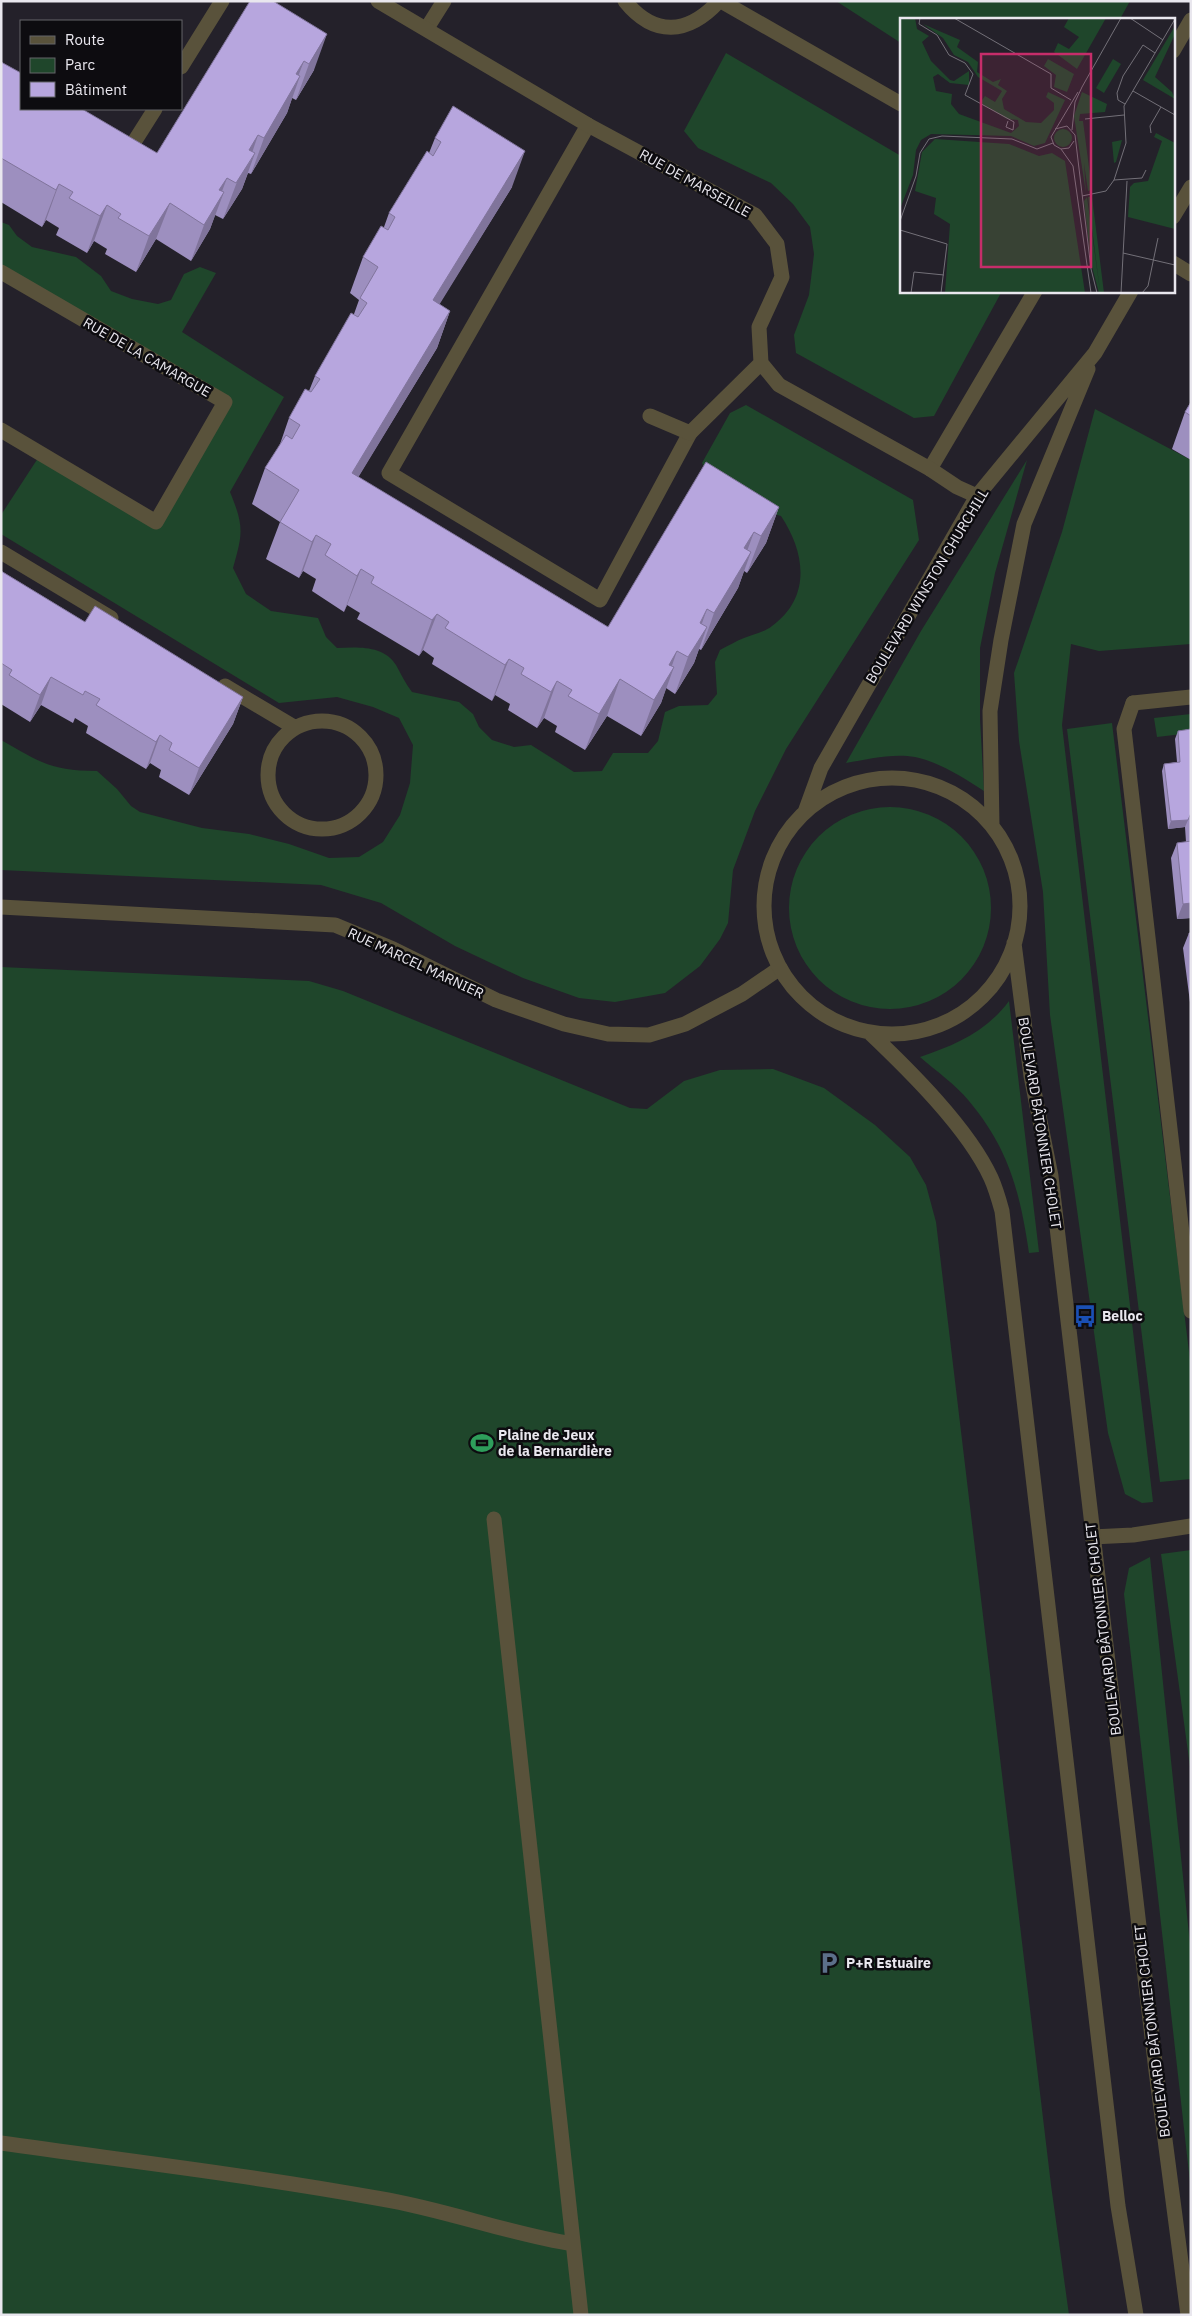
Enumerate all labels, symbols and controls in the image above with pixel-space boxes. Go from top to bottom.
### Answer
inset map [900,18,1174,292]
legend [20,20,182,110]
text: Route [65,30,105,49]
text: Parc [65,55,95,74]
text: Bâtiment [65,80,127,99]
street label: RUE DE MARSEILLE [636,145,754,221]
street label: RUE DE LA CAMARGUE [80,313,214,401]
street label: BOULEVARD WINSTON CHURCHILL [862,485,992,687]
street label: RUE MARCEL MARNIER [345,924,487,1002]
street label: BOULEVARD BÂTONNIER CHOLET [1014,1016,1066,1230]
bus stop icon: Belloc [1072,1303,1098,1329]
place label: Belloc [1102,1307,1143,1325]
place label: Plaine de Jeux de la Bernardière [498,1426,612,1460]
sports icon: Plaine de Jeux de la Bernardière [469,1430,495,1456]
street label: BOULEVARD BÂTONNIER CHOLET [1081,1522,1125,1736]
street label: BOULEVARD BÂTONNIER CHOLET [1130,1924,1174,2138]
parking icon: P+R Estuaire [816,1950,842,1976]
place label: P+R Estuaire [846,1954,931,1972]

